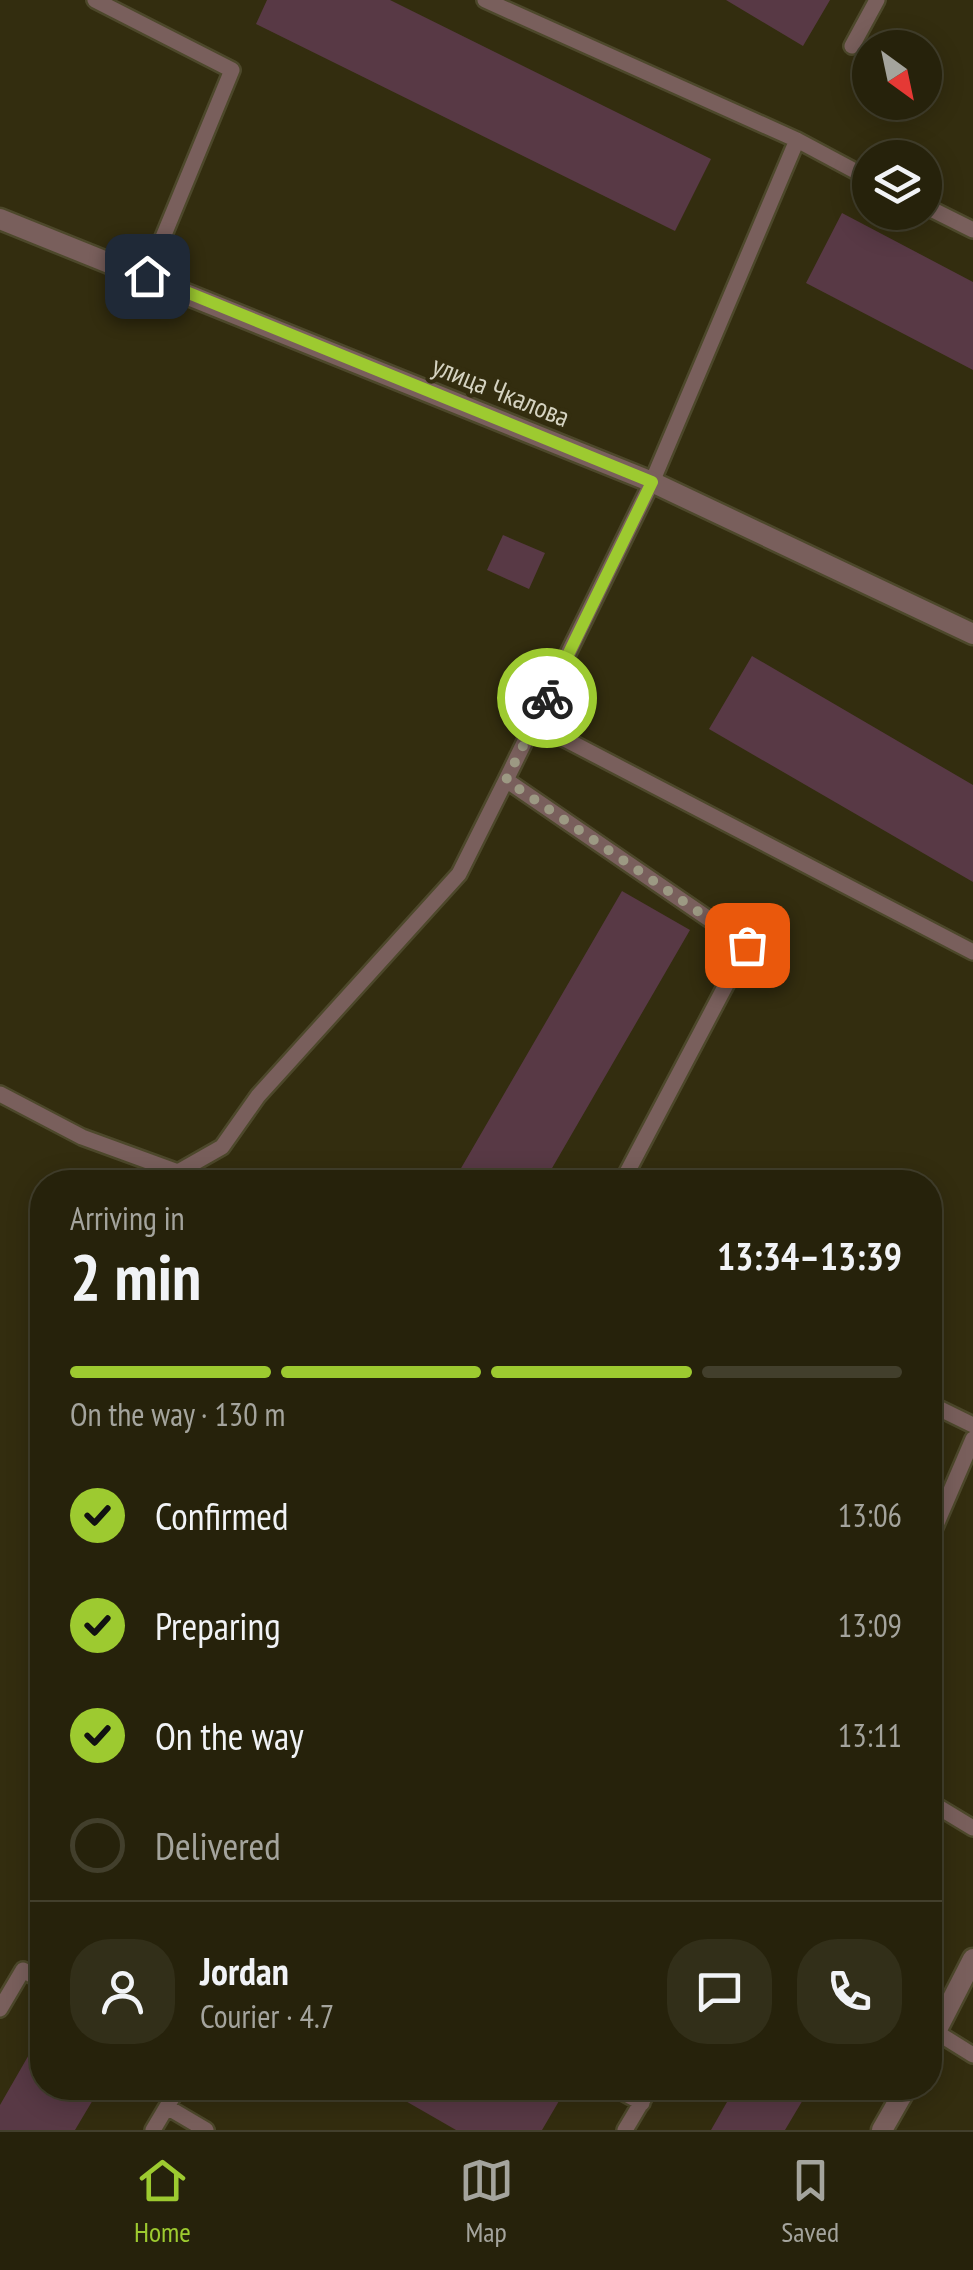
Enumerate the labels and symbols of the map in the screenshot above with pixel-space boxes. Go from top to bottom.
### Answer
north arrow [852,30,942,120]
pin [105,234,190,319]
street label: улица Чкалова [427,346,575,435]
courier [497,648,597,748]
pin [705,903,790,988]

